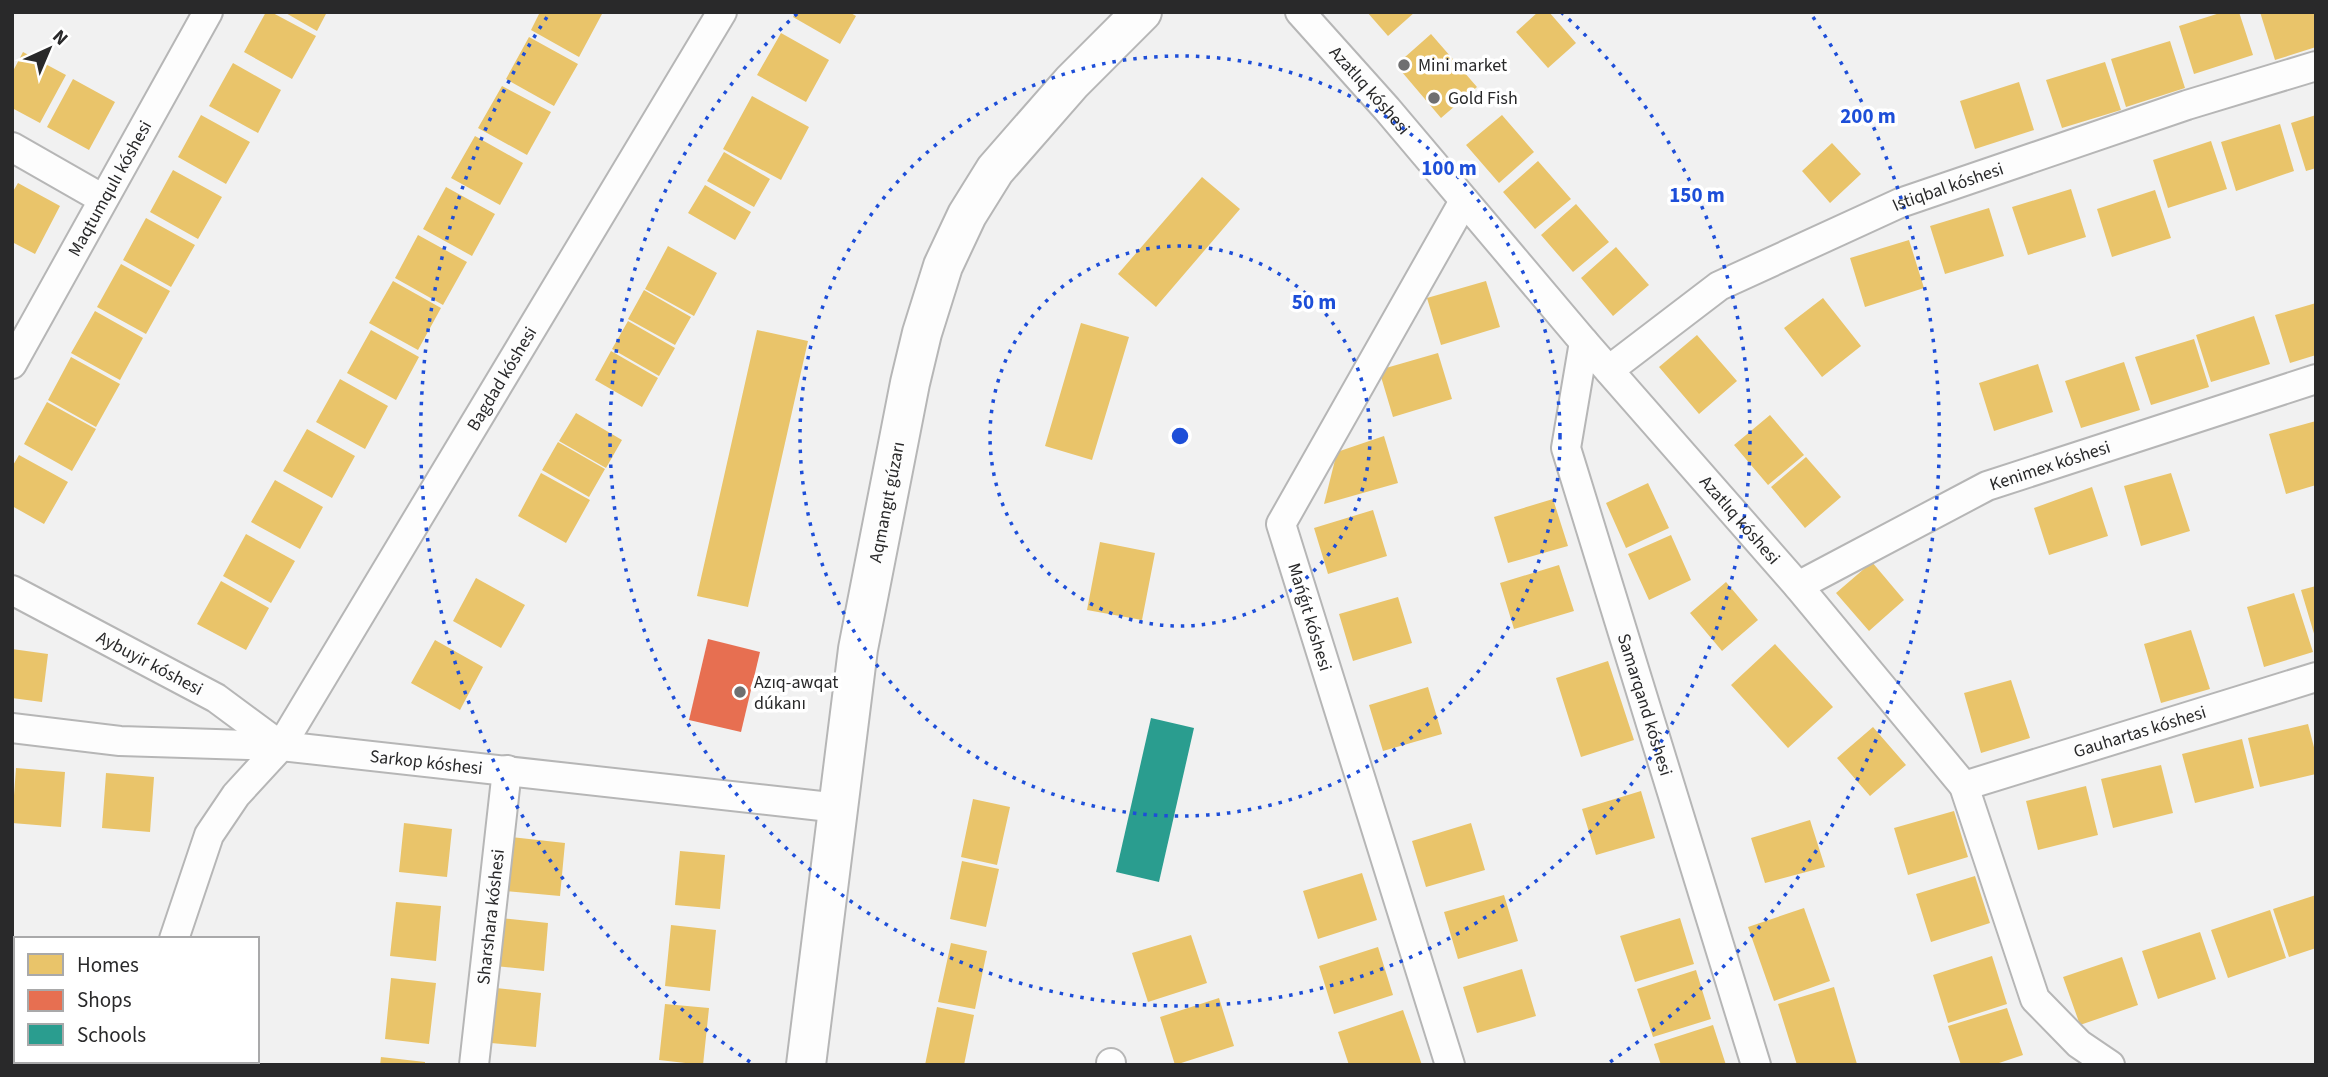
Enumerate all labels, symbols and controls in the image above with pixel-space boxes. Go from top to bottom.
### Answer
north arrow [14,14,84,84]
text: N [46,24,74,52]
street label: Azatlıq kóshesi [1323,41,1416,141]
place label: Mini market [1418,53,1507,78]
marker: Mini market [1396,57,1412,73]
place label: Gold Fish [1448,86,1518,111]
marker: Gold Fish [1426,90,1442,106]
text: 200 m [1840,101,1896,131]
street label: Maqtumqulı kóshesi [62,116,158,261]
text: 100 m [1421,153,1477,183]
street label: Istiqbal kóshesi [1888,157,2007,218]
text: 150 m [1669,180,1725,210]
text: 50 m [1292,287,1336,317]
street label: Bagdad kóshesi [461,322,543,436]
centre of rings [1168,424,1192,448]
street label: Kenimex kóshesi [1987,435,2114,497]
street label: Aqmangıt gúzarı [863,439,911,565]
street label: Azatlıq kóshesi [1694,470,1786,570]
street label: Mańǵıt kóshesi [1281,560,1338,674]
street label: Aybuyir kóshesi [92,625,207,702]
street label: Samarqand kóshesi [1611,630,1678,779]
place label: Azıq-awqat dúkanı [754,670,838,716]
marker: Azıq-awqat dúkanı [732,684,748,700]
street label: Gauhartas kóshesi [2070,700,2209,764]
street label: Sarkop kóshesi [368,744,484,781]
street label: Sharshara kóshesi [471,848,511,986]
legend [14,937,259,1063]
text: Homes [77,950,139,980]
text: Shops [77,985,132,1015]
text: Schools [77,1020,146,1050]

